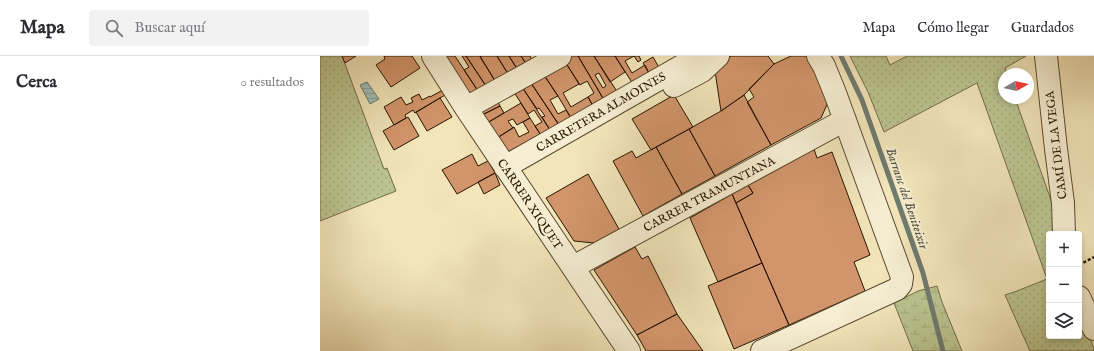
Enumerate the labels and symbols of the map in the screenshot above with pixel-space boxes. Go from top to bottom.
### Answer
north arrow [998,68,1034,104]
street label: CARRETERA ALMOINES [534,69,669,156]
street label: CAMÍ DE LA VEGA [1041,89,1071,200]
water label: Barranc del Beniteixir [881,146,932,252]
street label: CARRER TRAMUNTANA [641,153,779,236]
street label: CARRER XIQUET [494,156,566,253]

